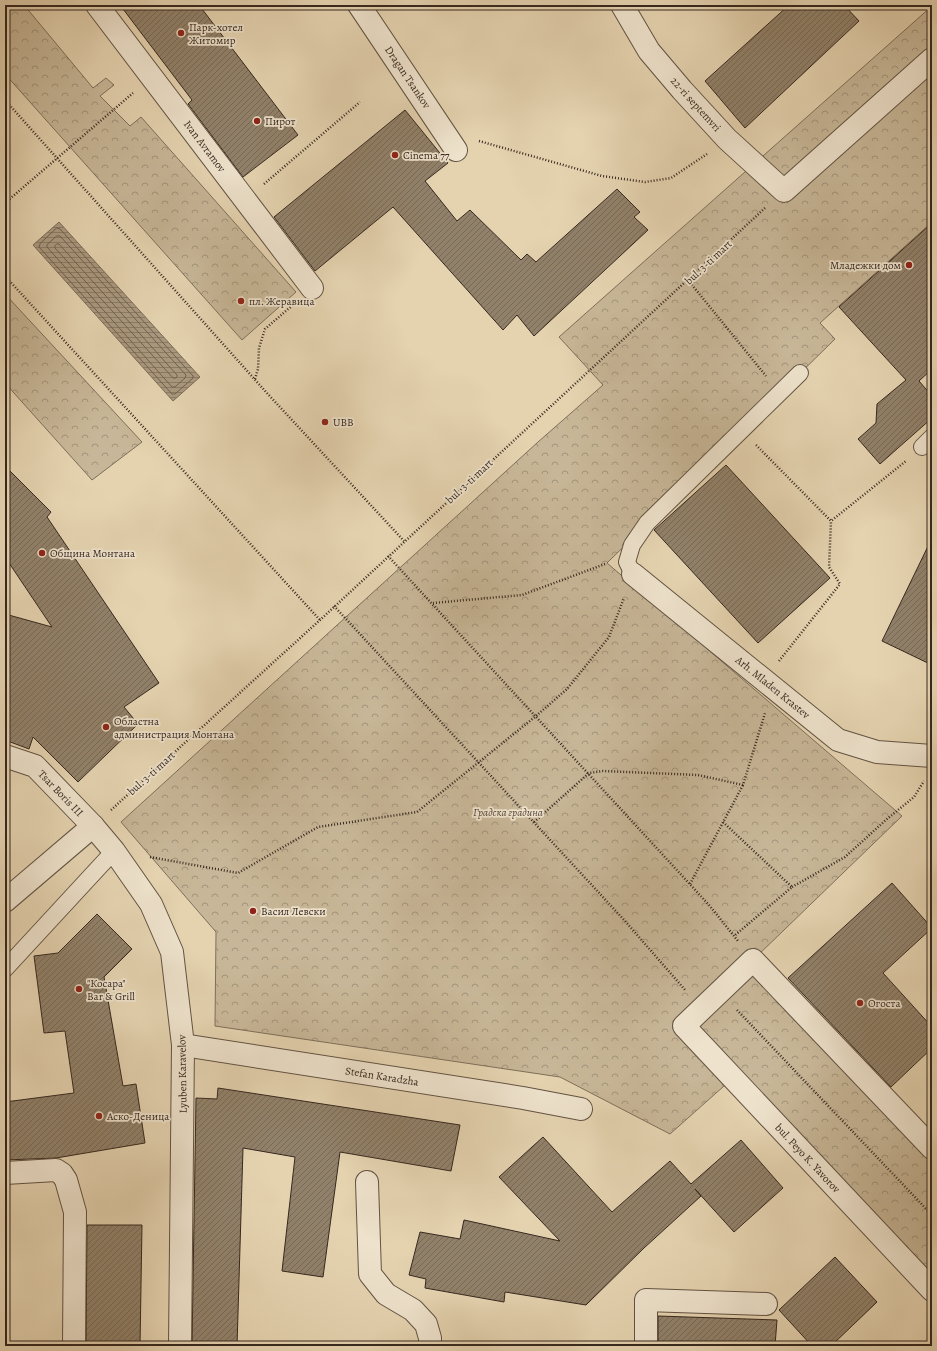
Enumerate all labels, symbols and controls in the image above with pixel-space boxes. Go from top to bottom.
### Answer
place label: Парк-хотел Житомир [189,20,243,48]
marker: Парк-хотел Житомир [176,28,186,38]
street label: Dragan Tsankov [381,43,434,112]
street label: 22-ri septemvri [667,74,724,135]
place label: Пирот [265,114,295,129]
marker: Пирот [252,116,262,126]
street label: Ivan Avramov [180,117,229,175]
place label: Cinema 77 [403,148,450,163]
marker: Cinema 77 [390,150,400,160]
street label: bul. 3-ti mart [682,236,735,288]
place label: Младежки дом [830,258,901,273]
marker: Младежки дом [904,260,914,270]
place label: пл. Жеравица [249,294,315,309]
marker: пл. Жеравица [236,296,246,306]
place label: UBB [333,415,354,430]
marker: UBB [320,417,330,427]
street label: bul. 3-ti mart [443,455,496,507]
place label: Община Монтана [50,546,136,561]
marker: Община Монтана [37,548,47,558]
street label: Arh. Mladen Krastev [732,652,813,722]
place label: Областна администрация Монтана [114,714,235,742]
marker: Областна администрация Монтана [101,722,111,732]
street label: bul. 3-ti mart [124,748,179,799]
street label: Tsar Boris III [35,767,87,820]
park label: Градска градина [473,805,543,820]
place label: Васил Левски [261,904,326,919]
marker: Васил Левски [248,906,258,916]
place label: "Косара" Bar & Grill [87,976,135,1004]
marker: "Косара" Bar & Grill [74,984,84,994]
place label: Огоста [868,996,901,1011]
marker: Огоста [855,998,865,1008]
street label: Lyuben Karavelov [174,1035,191,1113]
street label: Stefan Karadzha [344,1063,421,1090]
place label: Аско-Деница [106,1109,170,1124]
marker: Аско-Деница [94,1111,104,1121]
street label: bul. Peyo K. Yavorov [772,1121,844,1196]

